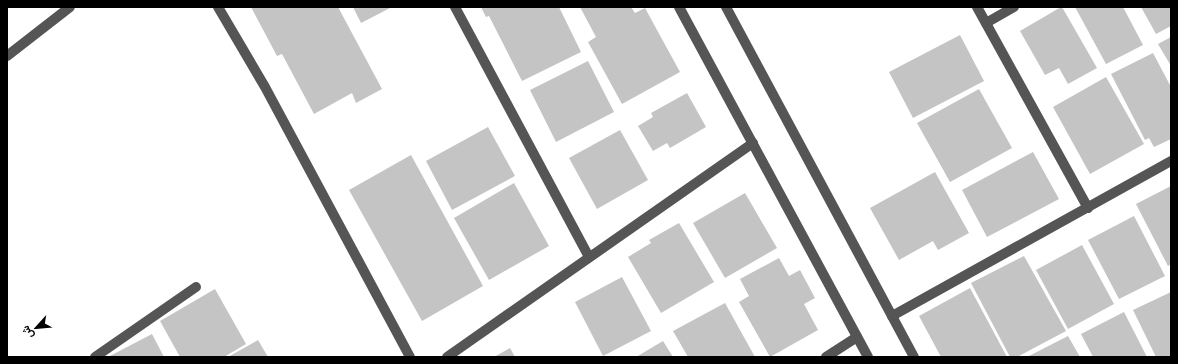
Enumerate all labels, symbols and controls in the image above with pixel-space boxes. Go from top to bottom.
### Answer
north arrow [16,308,56,348]
text: ش [19,323,36,341]

